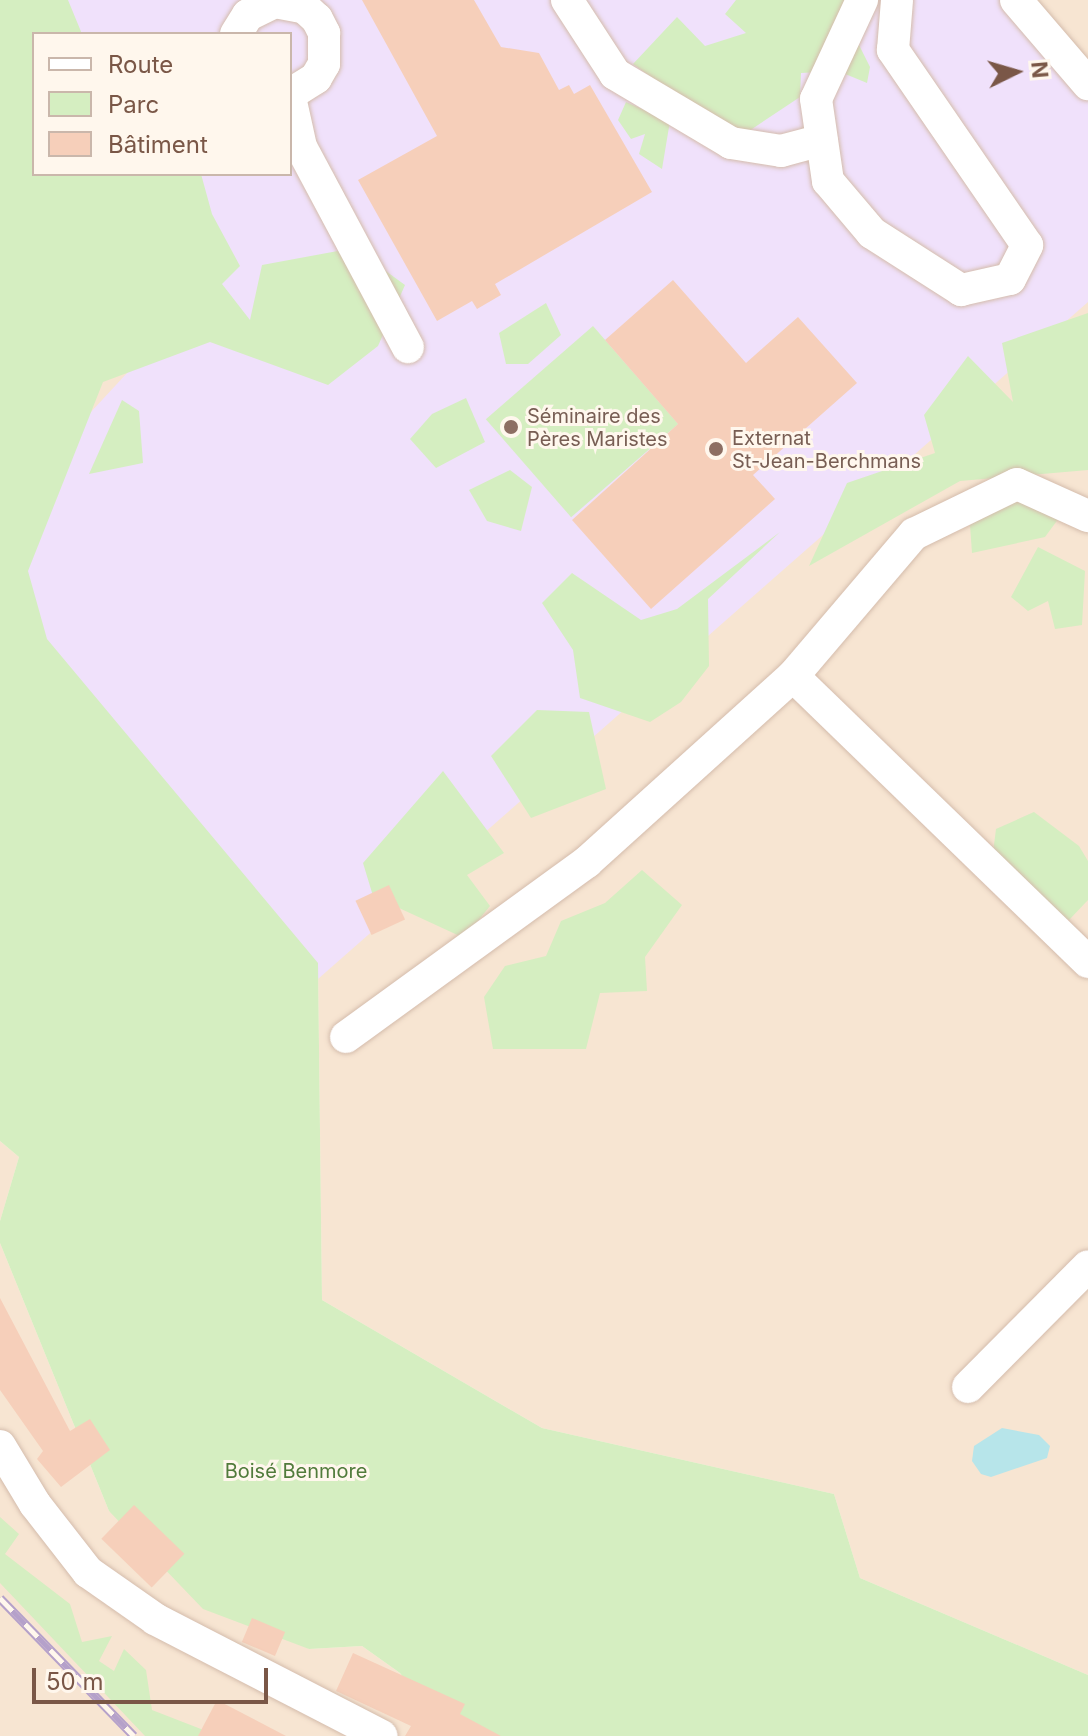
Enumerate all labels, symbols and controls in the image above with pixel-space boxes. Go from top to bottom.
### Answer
legend [32,32,292,176]
north arrow [976,32,1056,112]
text: Route [108,50,173,79]
text: N [1026,60,1054,79]
text: Parc [108,90,159,119]
text: Bâtiment [108,130,208,159]
place label: Séminaire des Pères Maristes [527,404,667,451]
marker: Séminaire des Pères Maristes [502,418,520,436]
place label: Externat St-Jean-Berchmans [732,426,921,473]
marker: Externat St-Jean-Berchmans [707,440,725,458]
park label: Boisé Benmore [225,1459,367,1483]
scale bar [36,1652,272,1702]
text: 50 m [46,1667,104,1696]

